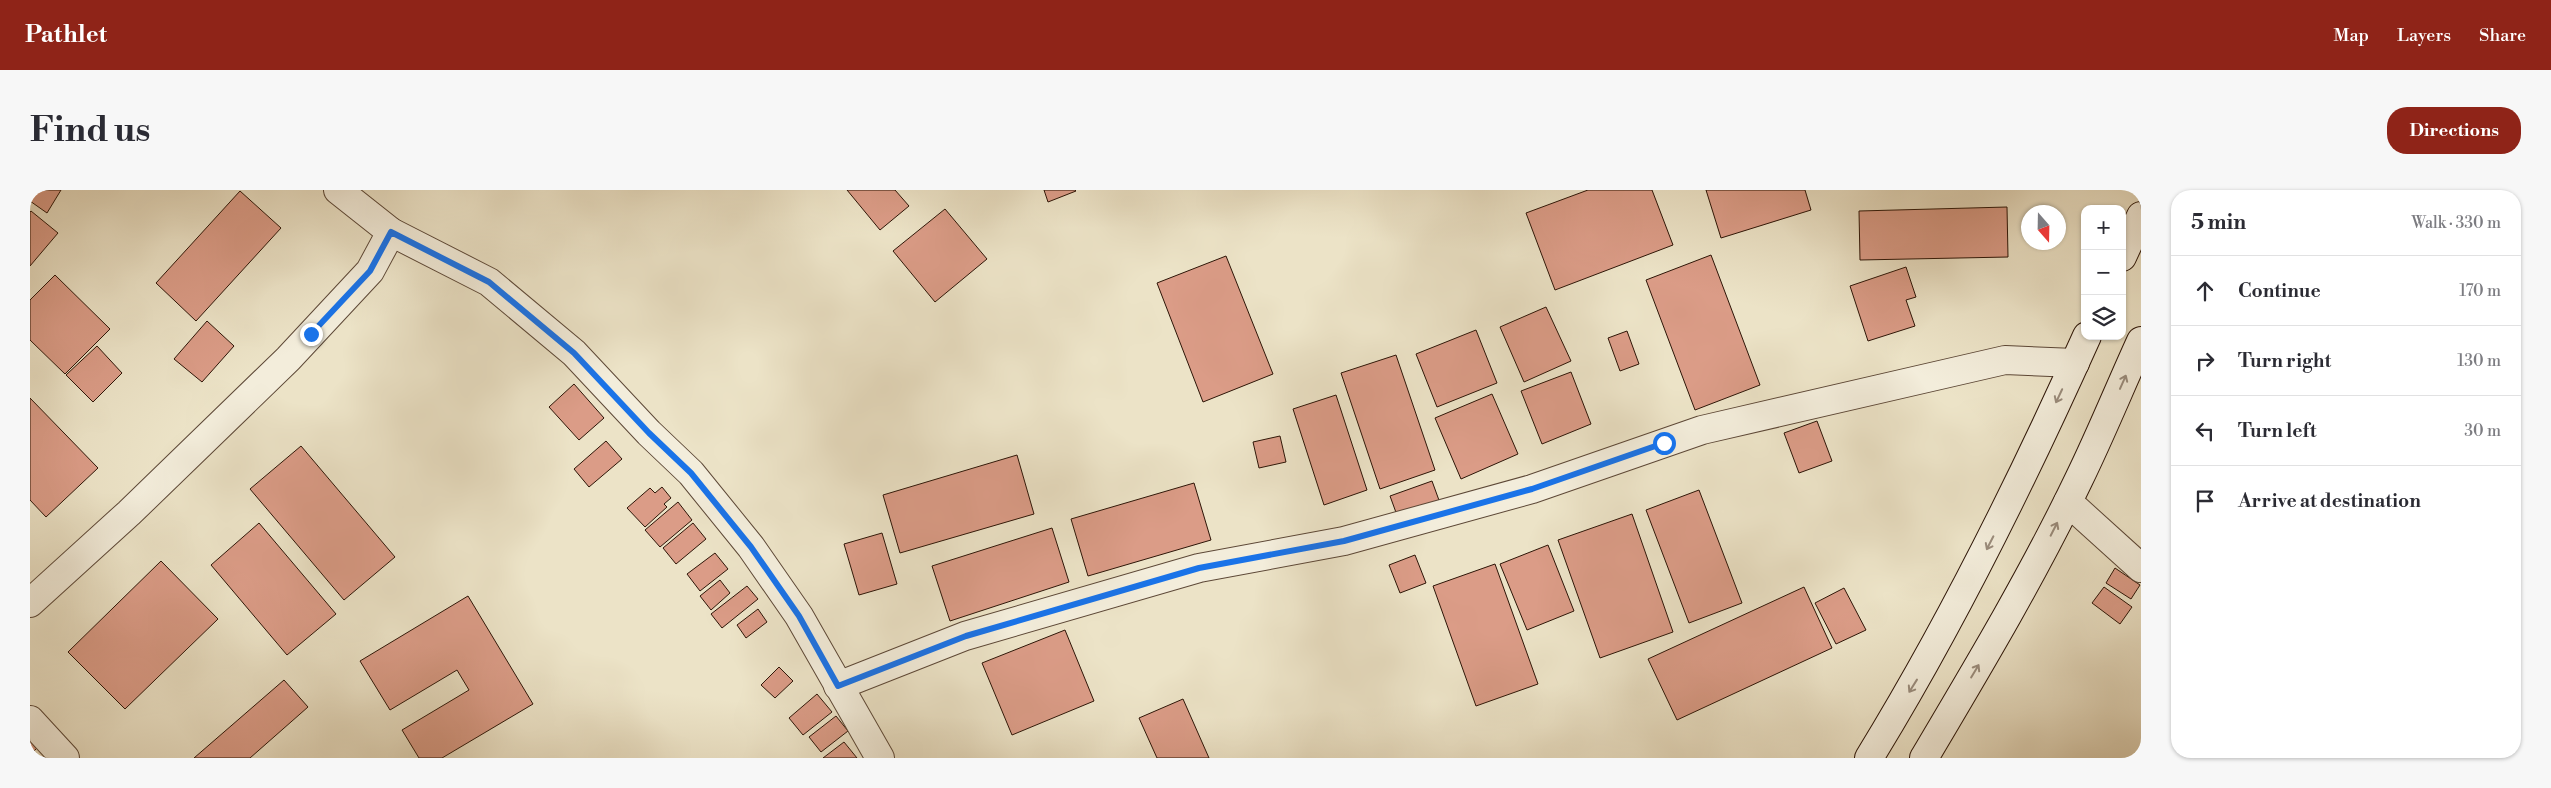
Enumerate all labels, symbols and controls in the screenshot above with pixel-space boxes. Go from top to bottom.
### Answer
text: Pathlet [25,20,107,50]
text: Map [2334,24,2369,47]
text: Layers [2397,24,2451,47]
text: Share [2479,24,2526,47]
button: Directions [2387,107,2521,154]
text: Find us [30,109,150,152]
north arrow [2021,205,2066,250]
map controls [2081,205,2126,340]
button: + [2081,205,2126,250]
text: 5 min [2191,210,2246,236]
text: Walk · 330 m [2411,213,2501,233]
button: − [2081,250,2126,295]
icon: ahead [2191,277,2219,305]
text: Continue [2238,279,2321,303]
text: 170 m [2459,281,2501,301]
button: layers [2081,295,2126,340]
route end [300,323,323,346]
icon: right [2191,347,2219,375]
text: Turn right [2238,349,2331,373]
text: 130 m [2457,351,2501,371]
one-way arrow [2118,375,2128,390]
one-way arrow [2054,389,2064,404]
icon: left [2191,417,2219,445]
text: Turn left [2238,419,2317,443]
text: 30 m [2464,421,2501,441]
route start [1653,432,1676,455]
icon: arrive [2191,487,2219,515]
text: Arrive at destination [2238,489,2421,513]
one-way arrow [2050,522,2059,537]
one-way arrow [1985,536,1995,551]
one-way arrow [1971,665,1981,679]
one-way arrow [1907,679,1917,693]

